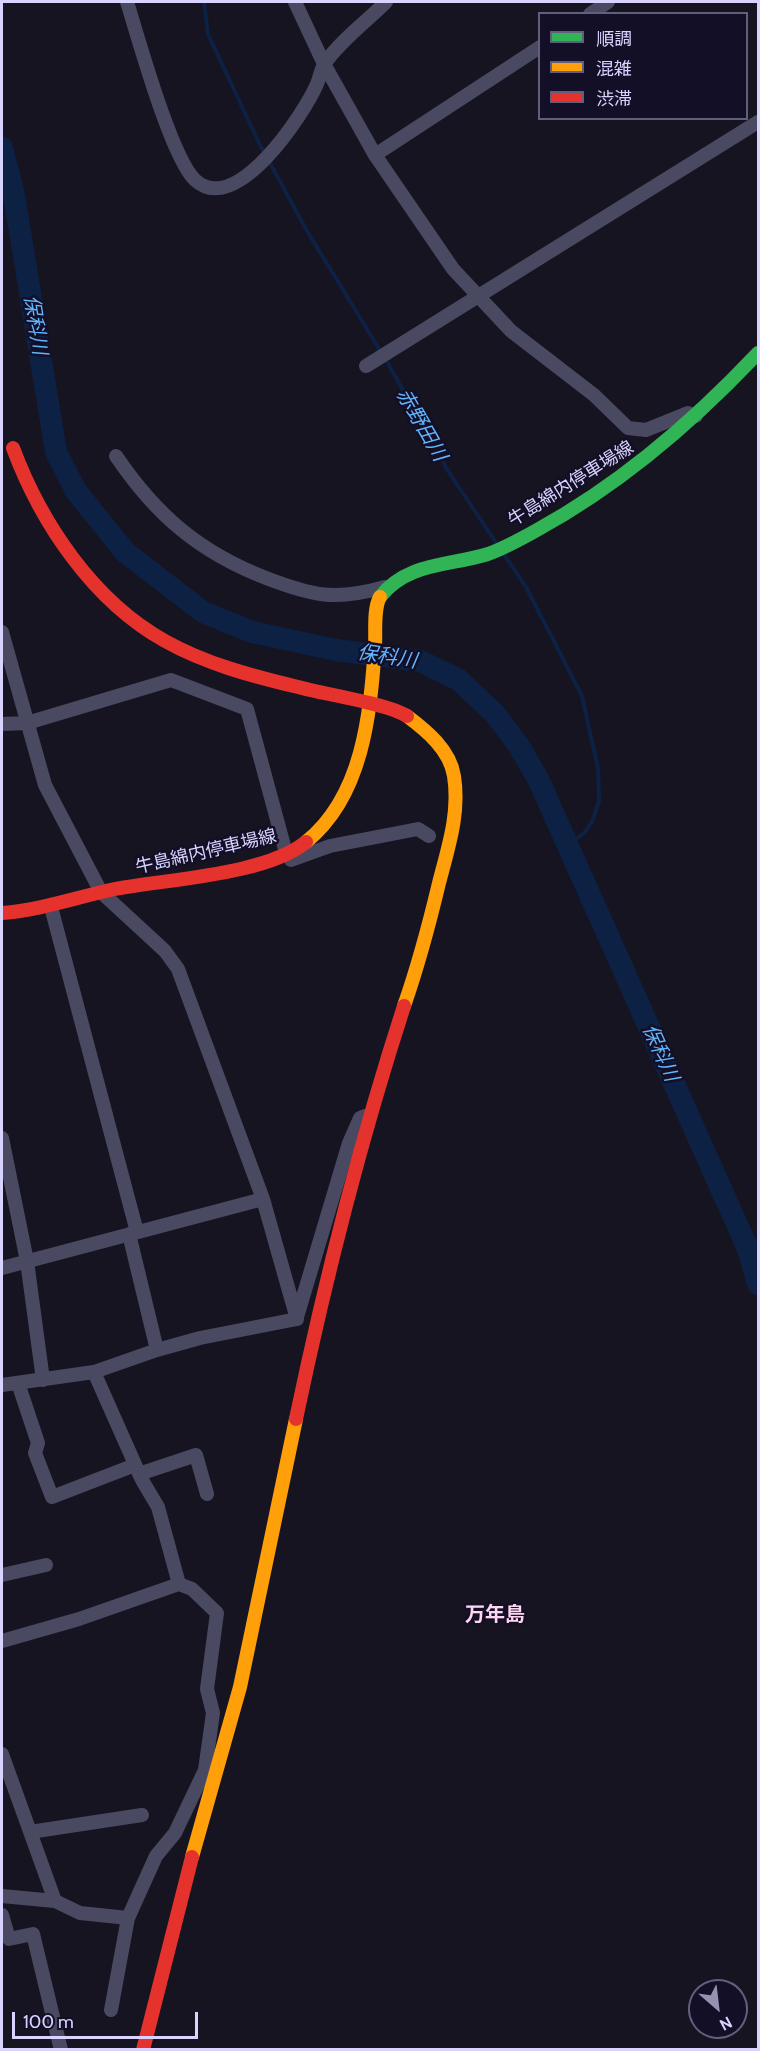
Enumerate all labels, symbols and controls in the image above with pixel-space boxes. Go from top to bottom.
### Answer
legend [538,12,748,120]
text: 順調 [596,28,632,50]
text: 混雑 [596,58,632,80]
text: 渋滞 [596,88,632,110]
water label: 保科川 [18,293,52,357]
water label: 赤野田川 [391,384,451,466]
street label: 牛島綿内停車場線 [504,437,638,531]
water label: 保科川 [355,640,419,674]
street label: 牛島綿内停車場線 [133,825,279,879]
water label: 保科川 [637,1021,683,1085]
district label: 万年島 [465,1603,525,1627]
north arrow [688,1979,748,2039]
scale bar [15,2000,201,2038]
text: 100 m [23,2011,74,2033]
text: N [716,2013,735,2035]

